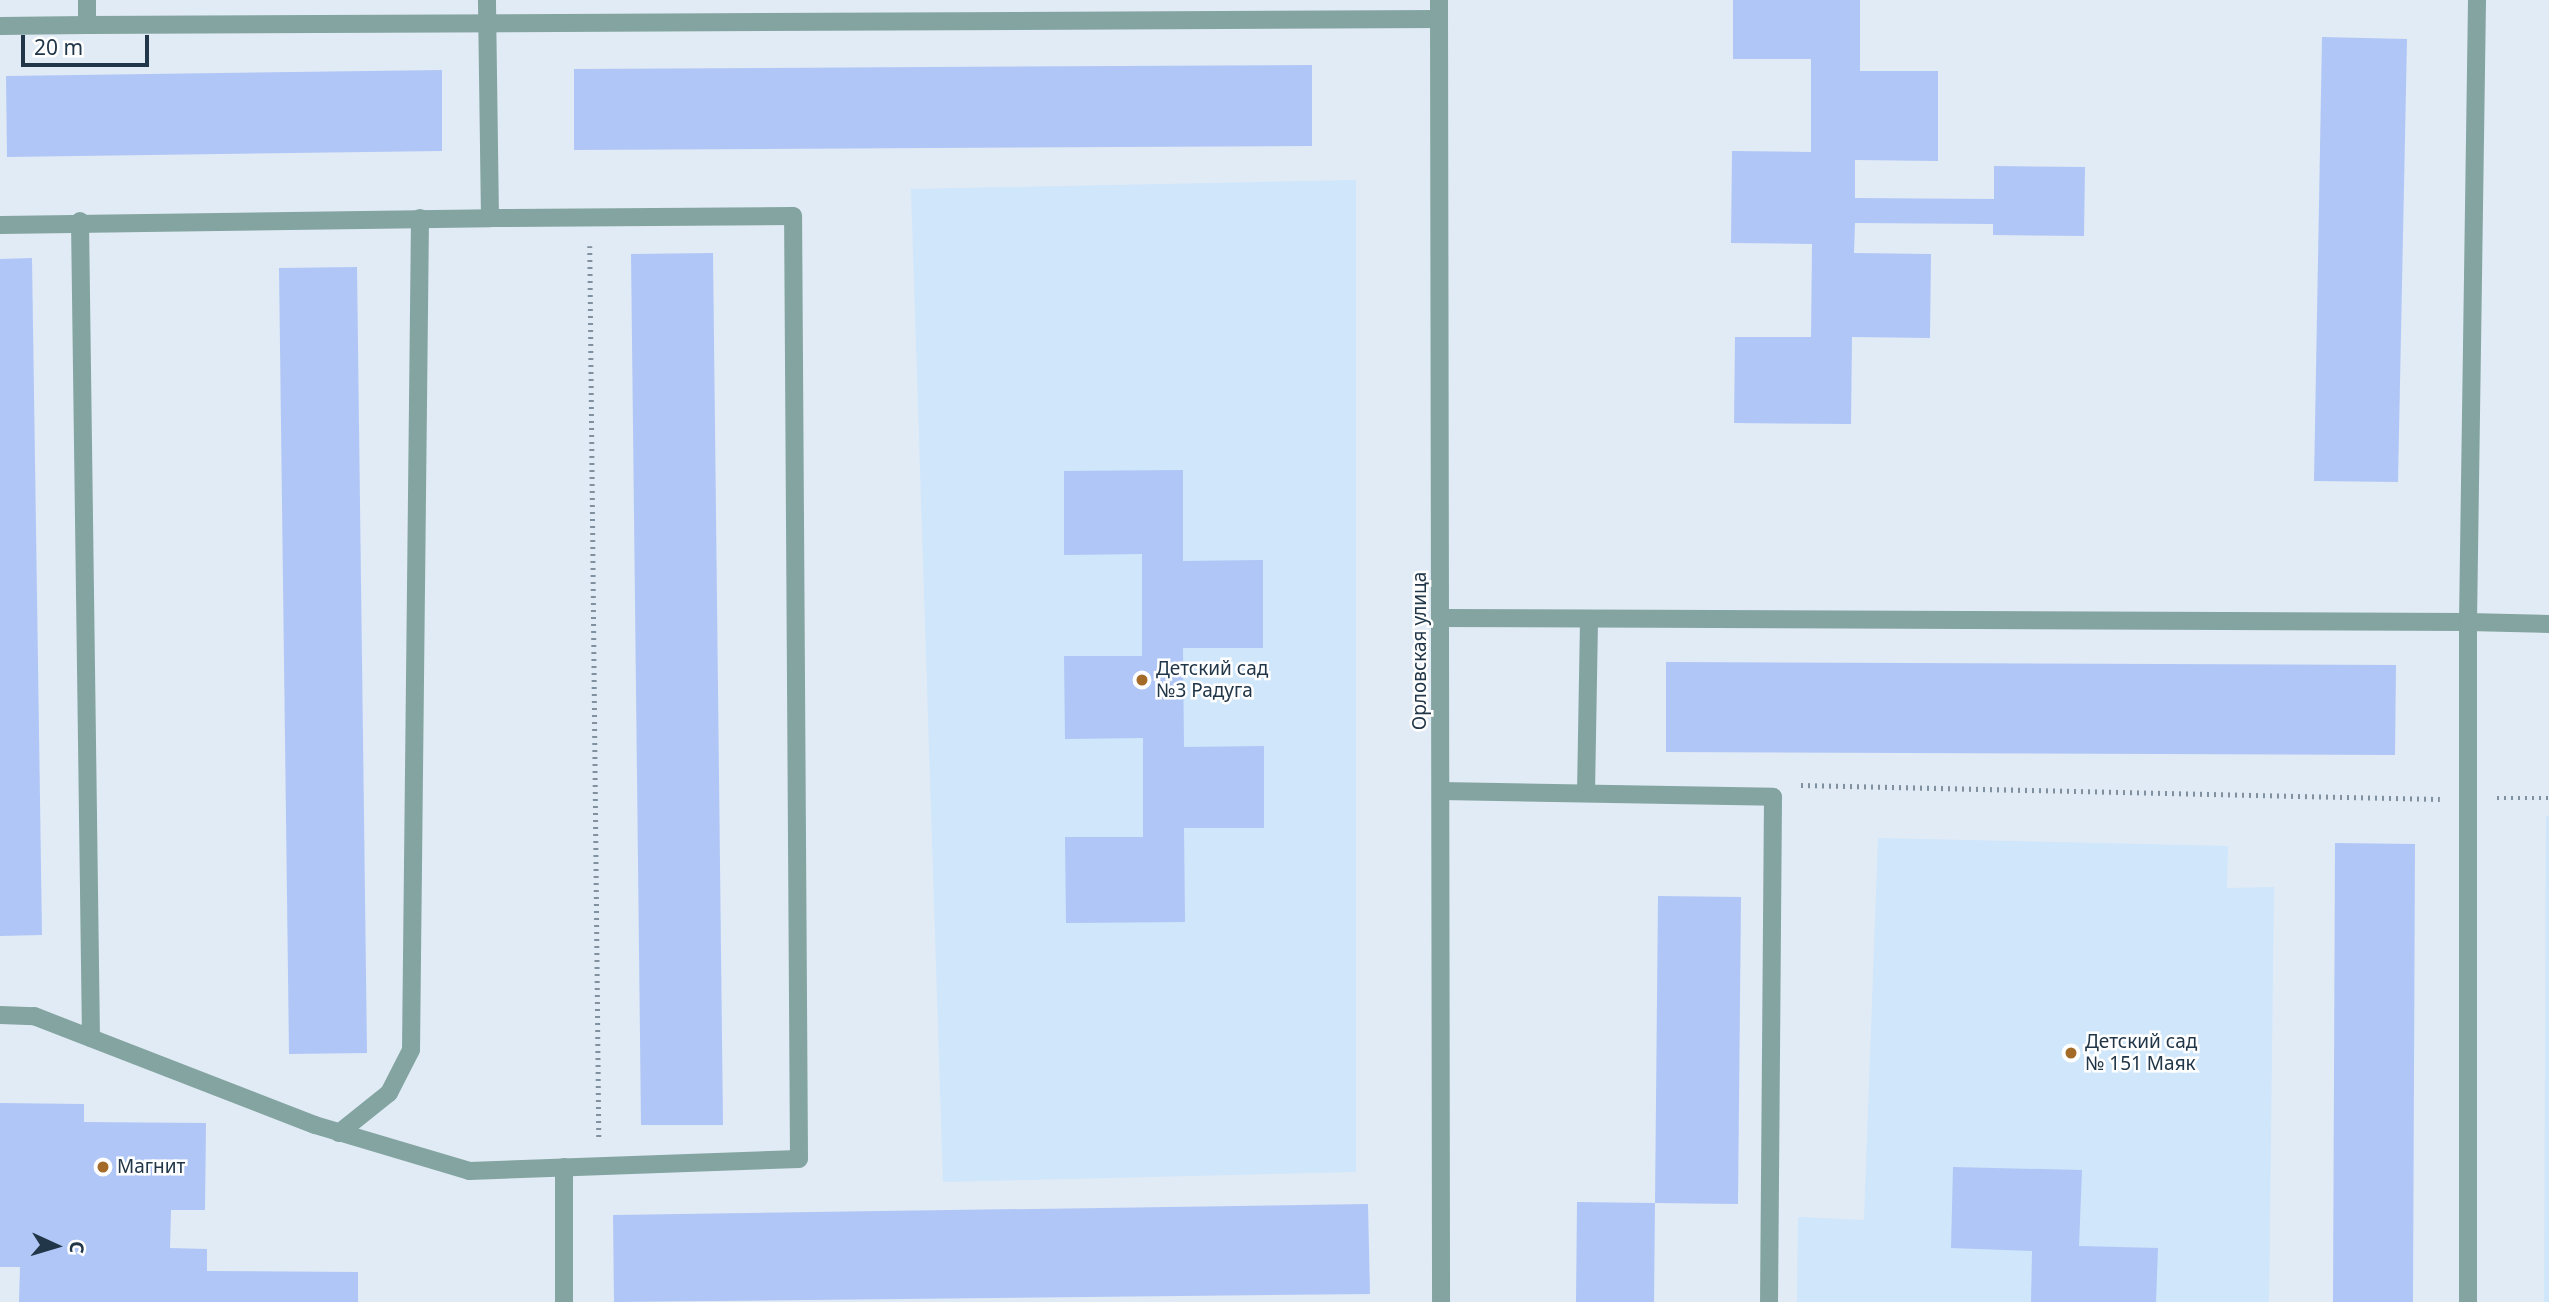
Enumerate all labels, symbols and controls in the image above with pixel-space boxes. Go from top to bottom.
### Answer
scale bar [24,21,152,65]
text: 20 m [34,33,83,61]
street label: Орловская улица [1409,572,1431,730]
place label: Детский сад №3 Радуга [1156,658,1268,702]
marker: Детский сад №3 Радуга [1134,672,1150,688]
place label: Детский сад № 151 Маяк [2085,1031,2197,1075]
marker: Детский сад № 151 Маяк [2063,1045,2079,1061]
place label: Магнит [117,1156,185,1178]
marker: Магнит [95,1159,111,1175]
north arrow [21,1211,91,1281]
text: С [64,1240,90,1254]

